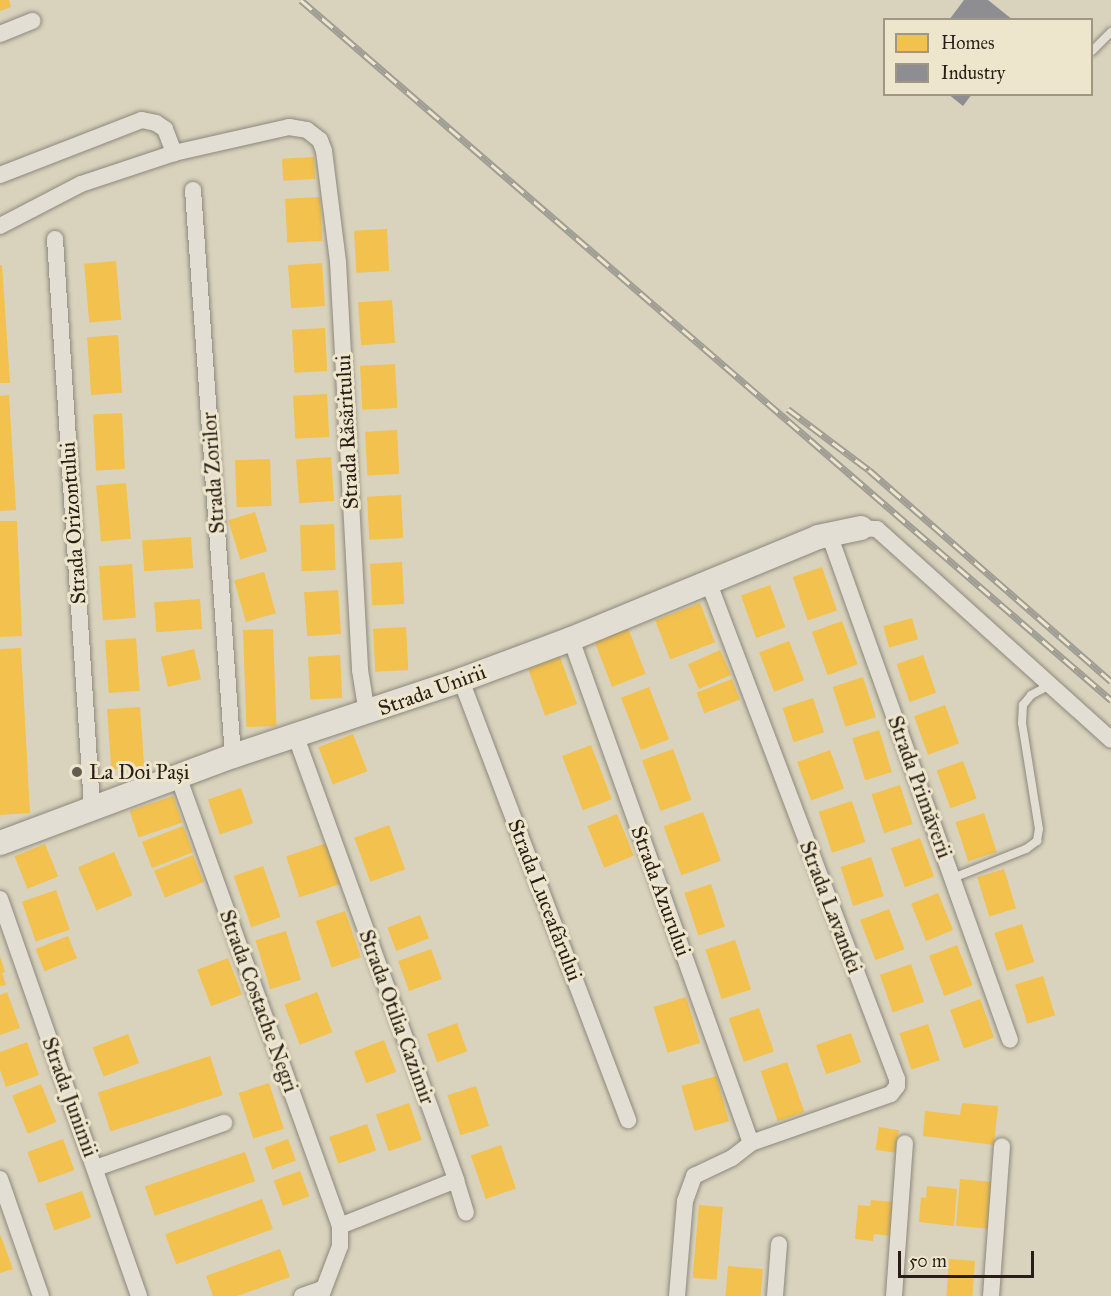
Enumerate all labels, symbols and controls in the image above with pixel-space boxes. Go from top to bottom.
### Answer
legend [883,18,1093,96]
text: Homes [941,32,995,54]
text: Industry [941,62,1005,84]
street label: Strada Răsăritului [330,354,364,510]
street label: Strada Zorilor [196,411,230,535]
street label: Strada Orizontului [55,441,91,605]
street label: Strada Unirii [375,659,489,721]
street label: Strada Primăverii [882,712,958,862]
place label: La Doi Pași [89,759,189,785]
marker: La Doi Pași [70,765,84,779]
street label: Strada Luceafǎrului [503,815,587,985]
street label: Strada Azurului [626,822,696,960]
street label: Strada Lavandei [794,837,868,977]
street label: Strada Costache Negri [214,906,304,1096]
street label: Strada Otilia Cazimir [354,926,440,1108]
street label: Strada Junimii [37,1034,103,1160]
scale bar [901,1239,1038,1277]
text: 50 m [909,1250,947,1272]

